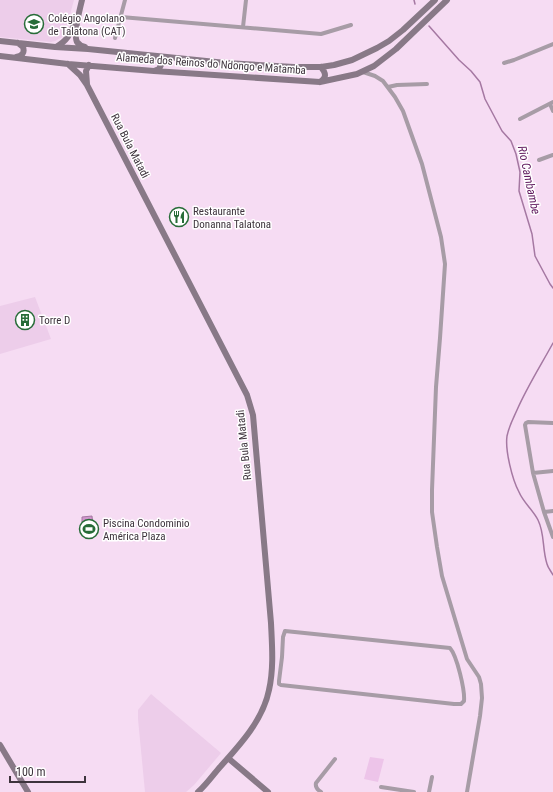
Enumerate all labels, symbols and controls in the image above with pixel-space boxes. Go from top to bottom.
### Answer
place label: Colégio Angolano de Talatona (CAT) [48,12,125,38]
school or university icon: Colégio Angolano de Talatona (CAT) [23,13,45,35]
street label: Alameda dos Reinos do Ndongo e Matamba [116,51,306,77]
street label: Rua Bula Matadi [108,112,152,180]
water label: Rio Cambambe [515,144,543,216]
place label: Restaurante Donanna Talatona [193,205,271,231]
restaurant icon: Restaurante Donanna Talatona [168,206,190,228]
building icon: Torre D [14,309,36,331]
place label: Torre D [39,314,70,327]
street label: Rua Bula Matadi [234,409,254,481]
place label: Piscina Condominio América Plaza [103,517,190,543]
sports icon: Piscina Condominio América Plaza [78,518,100,540]
scale bar [10,758,85,784]
text: 100 m [16,765,46,779]

